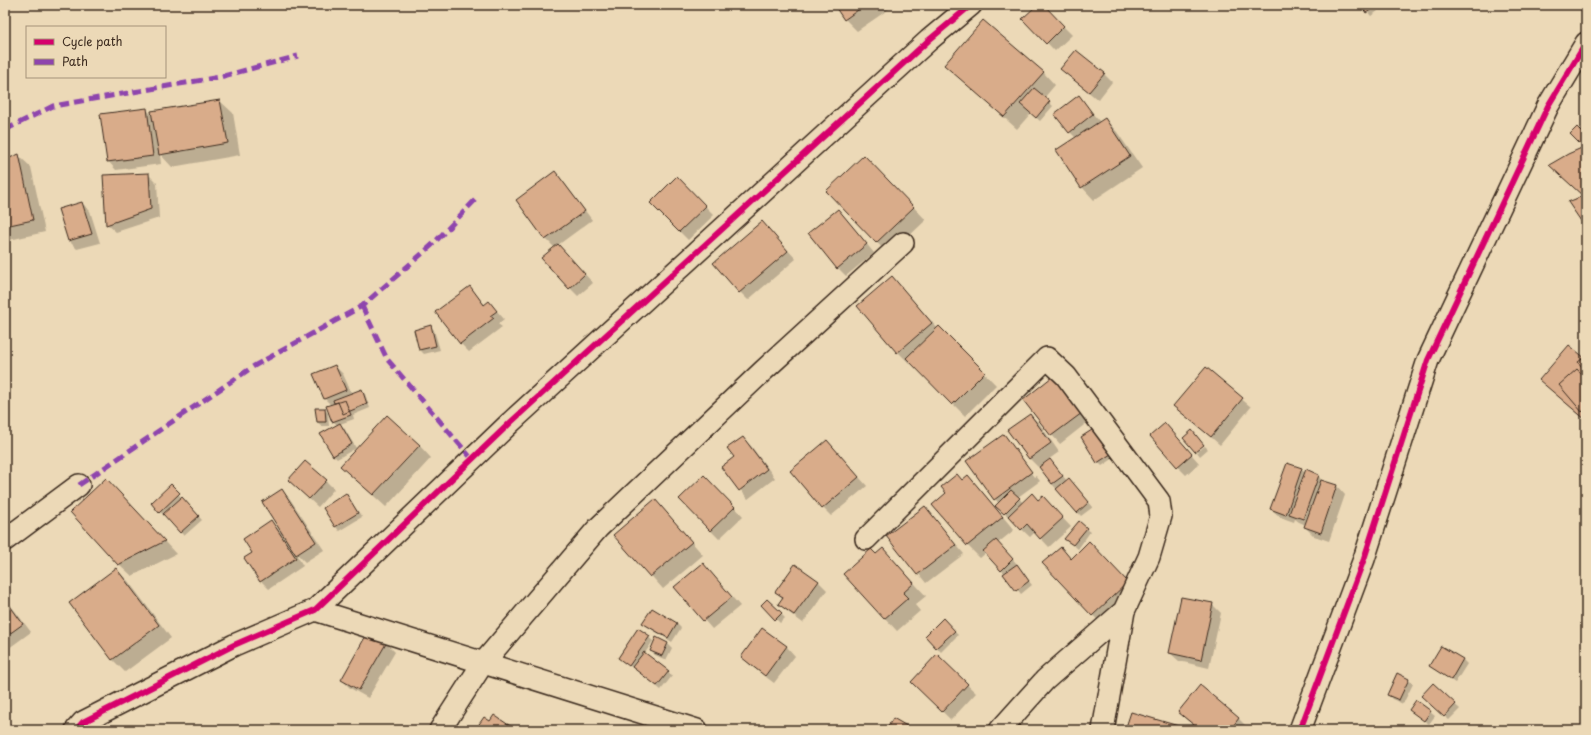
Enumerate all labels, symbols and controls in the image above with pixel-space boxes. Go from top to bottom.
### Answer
legend [26,26,166,78]
text: Cycle path [62,32,123,50]
text: Path [62,52,88,70]

